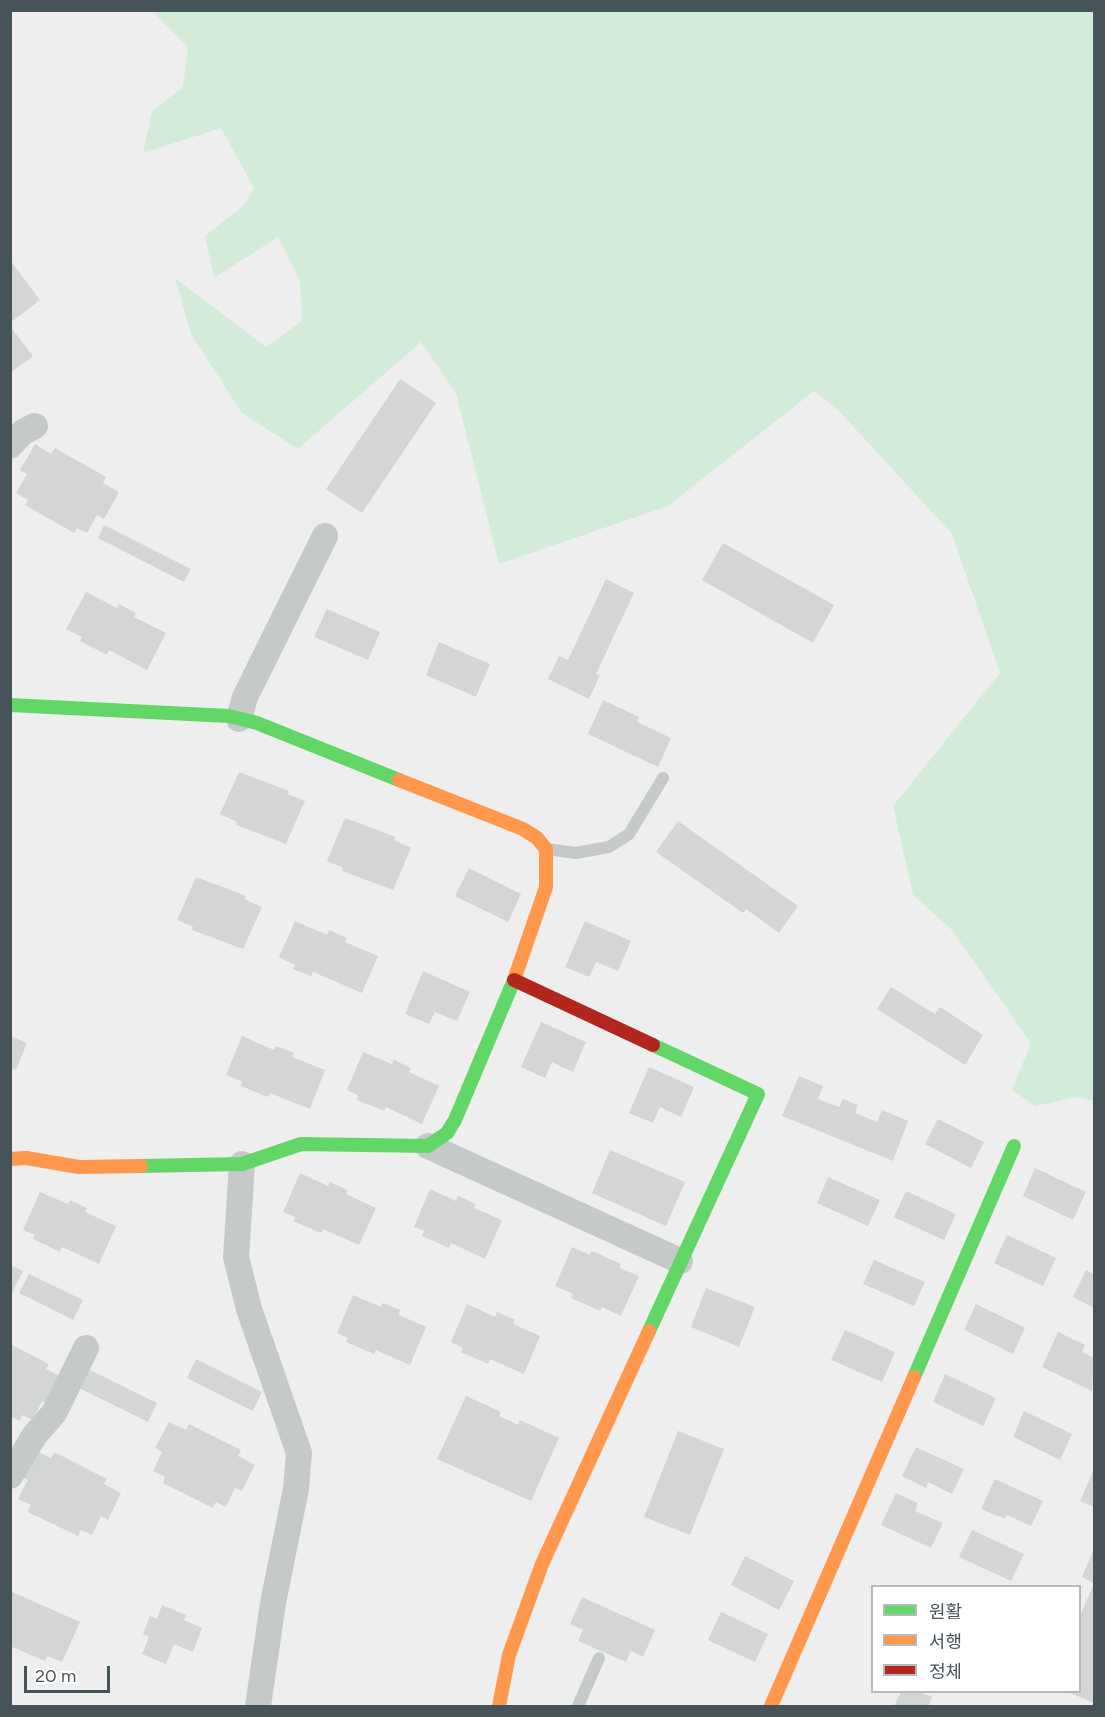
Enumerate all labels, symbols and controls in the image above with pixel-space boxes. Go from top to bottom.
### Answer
legend [871,1585,1081,1693]
text: 원활 [929,1601,962,1623]
text: 서행 [929,1631,962,1653]
scale bar [27,1654,112,1692]
text: 정체 [929,1661,962,1683]
text: 20 m [35,1665,76,1687]

